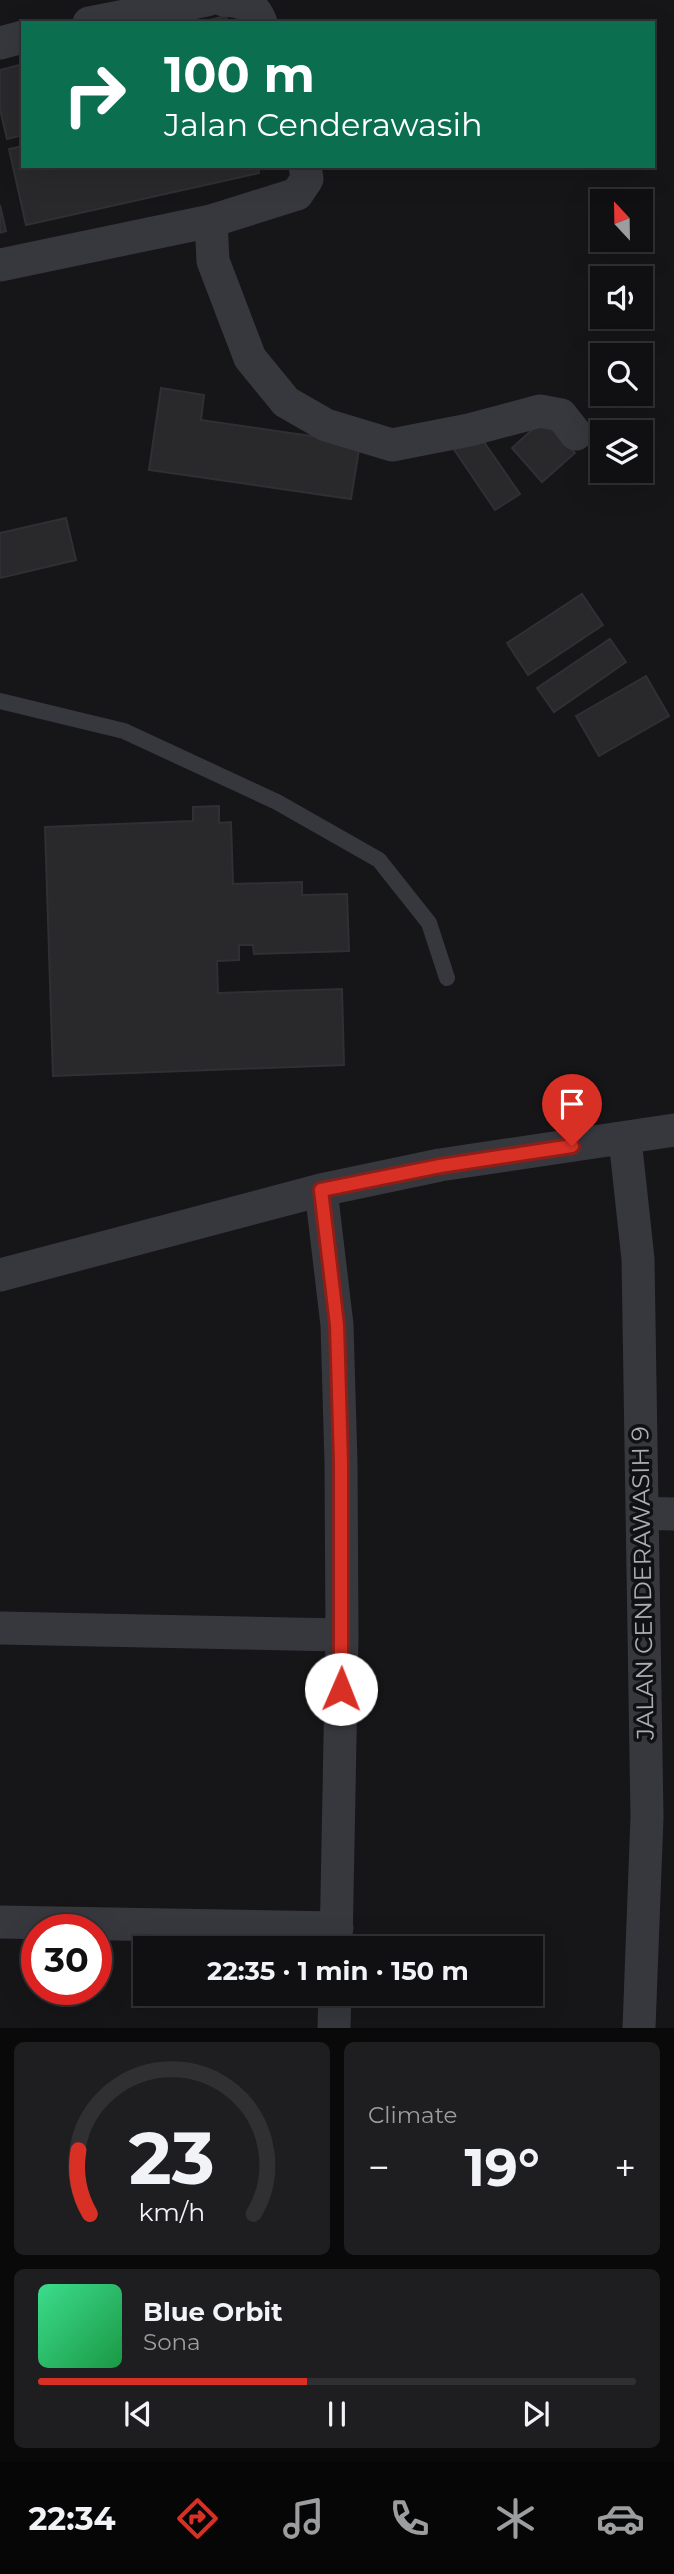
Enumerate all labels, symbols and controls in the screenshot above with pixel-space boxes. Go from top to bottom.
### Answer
text: 100 m [164,45,315,104]
icon: right [49,49,140,140]
text: Jalan Cenderawasih [164,105,483,144]
north arrow [590,189,653,252]
map controls [590,189,653,483]
button: sound [590,266,653,329]
button: search [590,343,653,406]
button: layers [590,420,653,483]
pin [542,1074,602,1146]
icon: arrive [553,1085,591,1123]
street label: JALAN CENDERAWASIH 9 [625,1426,660,1741]
position arrow [304,1652,378,1726]
speed limit sign: 30 [21,1914,112,2005]
text: 22:35 · 1 min · 150 m [207,1955,469,1987]
text: Climate [368,2101,457,2129]
text: 23 [129,2115,215,2203]
text: 19° [464,2136,540,2199]
text: − [368,2144,390,2191]
text: + [614,2144,636,2191]
text: km/h [139,2197,205,2227]
text: Blue Orbit [143,2296,282,2328]
text: Sona [143,2328,201,2356]
icon: previous [119,2395,157,2433]
icon: pause [318,2395,356,2433]
icon: next [517,2395,555,2433]
icon: directions [173,2494,222,2543]
icon: music [279,2494,328,2543]
icon: phone [385,2494,434,2543]
icon: climate [491,2494,540,2543]
icon: car [596,2494,645,2543]
text: 22:34 [28,2499,116,2538]

